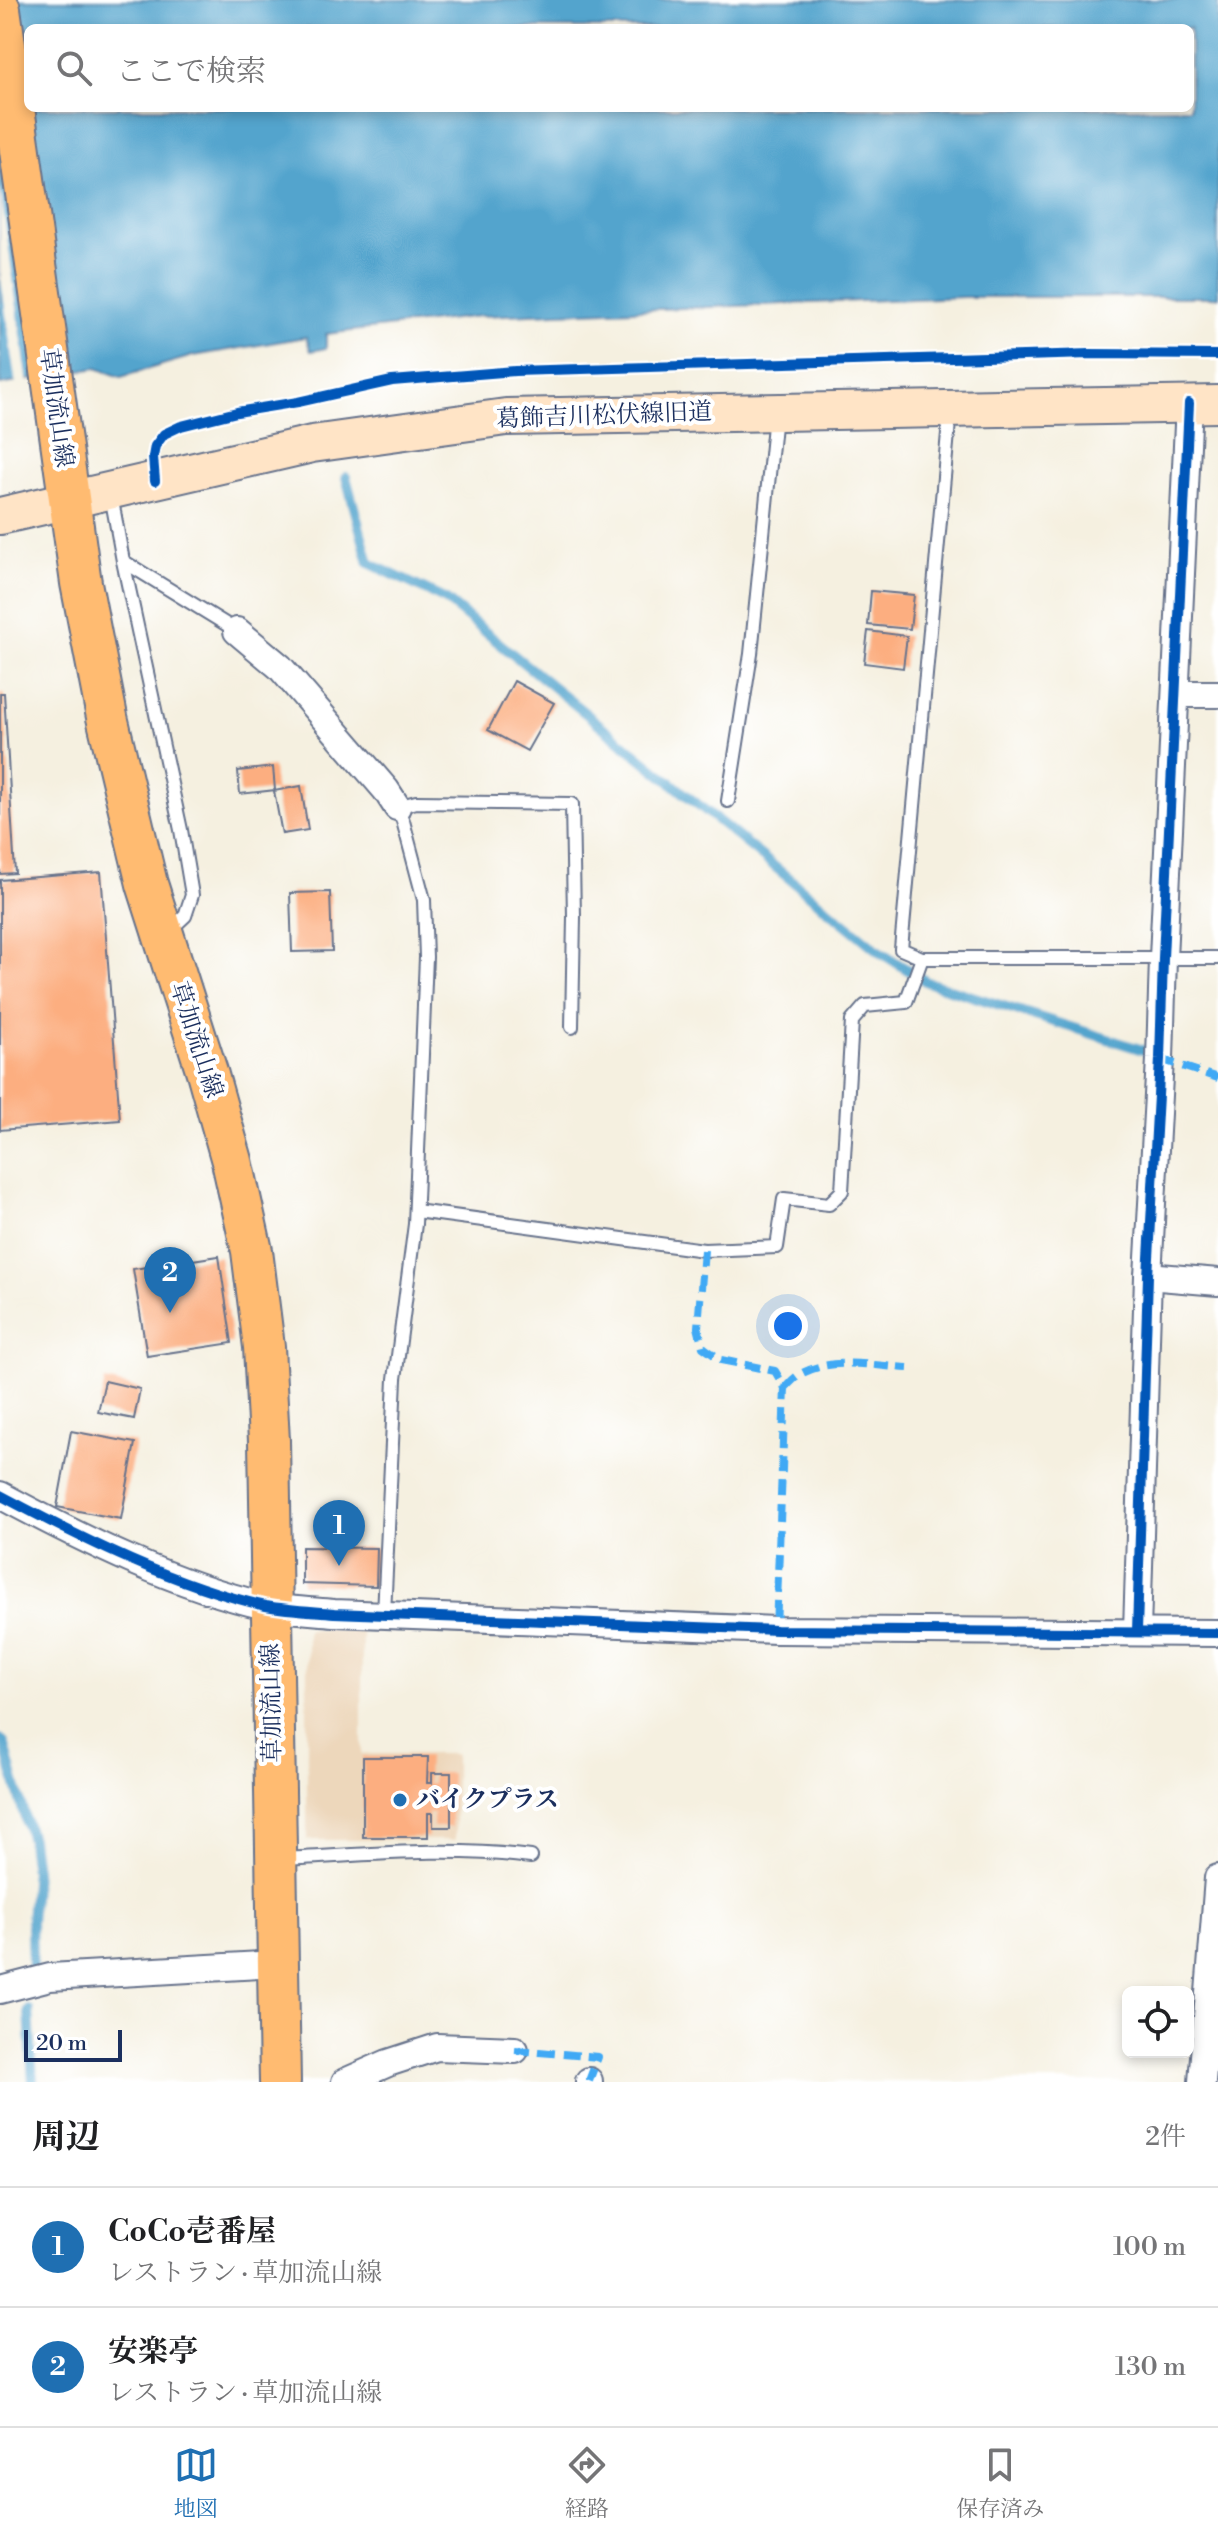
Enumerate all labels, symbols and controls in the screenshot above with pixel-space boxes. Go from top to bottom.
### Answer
search box [24,24,1194,112]
icon: search [52,46,96,90]
text: ここで検索 [116,53,266,91]
street label: 草加流山線 [33,346,79,470]
street label: 葛飾吉川松伏線旧道 [496,397,712,435]
street label: 草加流山線 [163,978,229,1102]
pin: 2 [144,1247,196,1313]
your location [768,1306,808,1346]
pin: 1 [313,1500,365,1566]
street label: 草加流山線 [256,1643,288,1763]
place label: バイクプラス [416,1785,559,1815]
marker: バイクプラス [391,1791,409,1809]
map controls [1122,1986,1194,2058]
button: locate [1122,1986,1194,2058]
scale bar [24,2026,122,2062]
text: 20 m [36,2030,87,2057]
text: 周辺 [32,2117,100,2159]
text: 2件 [1145,2121,1186,2153]
text: CoCo壱番屋 [108,2213,276,2251]
text: 1 [52,2231,64,2263]
text: 100 m [1113,2231,1186,2263]
text: レストラン · 草加流山線 [108,2257,382,2289]
text: 安楽亭 [108,2333,198,2371]
text: 2 [50,2351,66,2383]
text: 130 m [1115,2351,1186,2383]
text: レストラン · 草加流山線 [108,2377,382,2409]
tab: 地図 [174,2443,218,2523]
tab: 経路 [565,2443,609,2523]
tab: 保存済み [956,2443,1044,2523]

